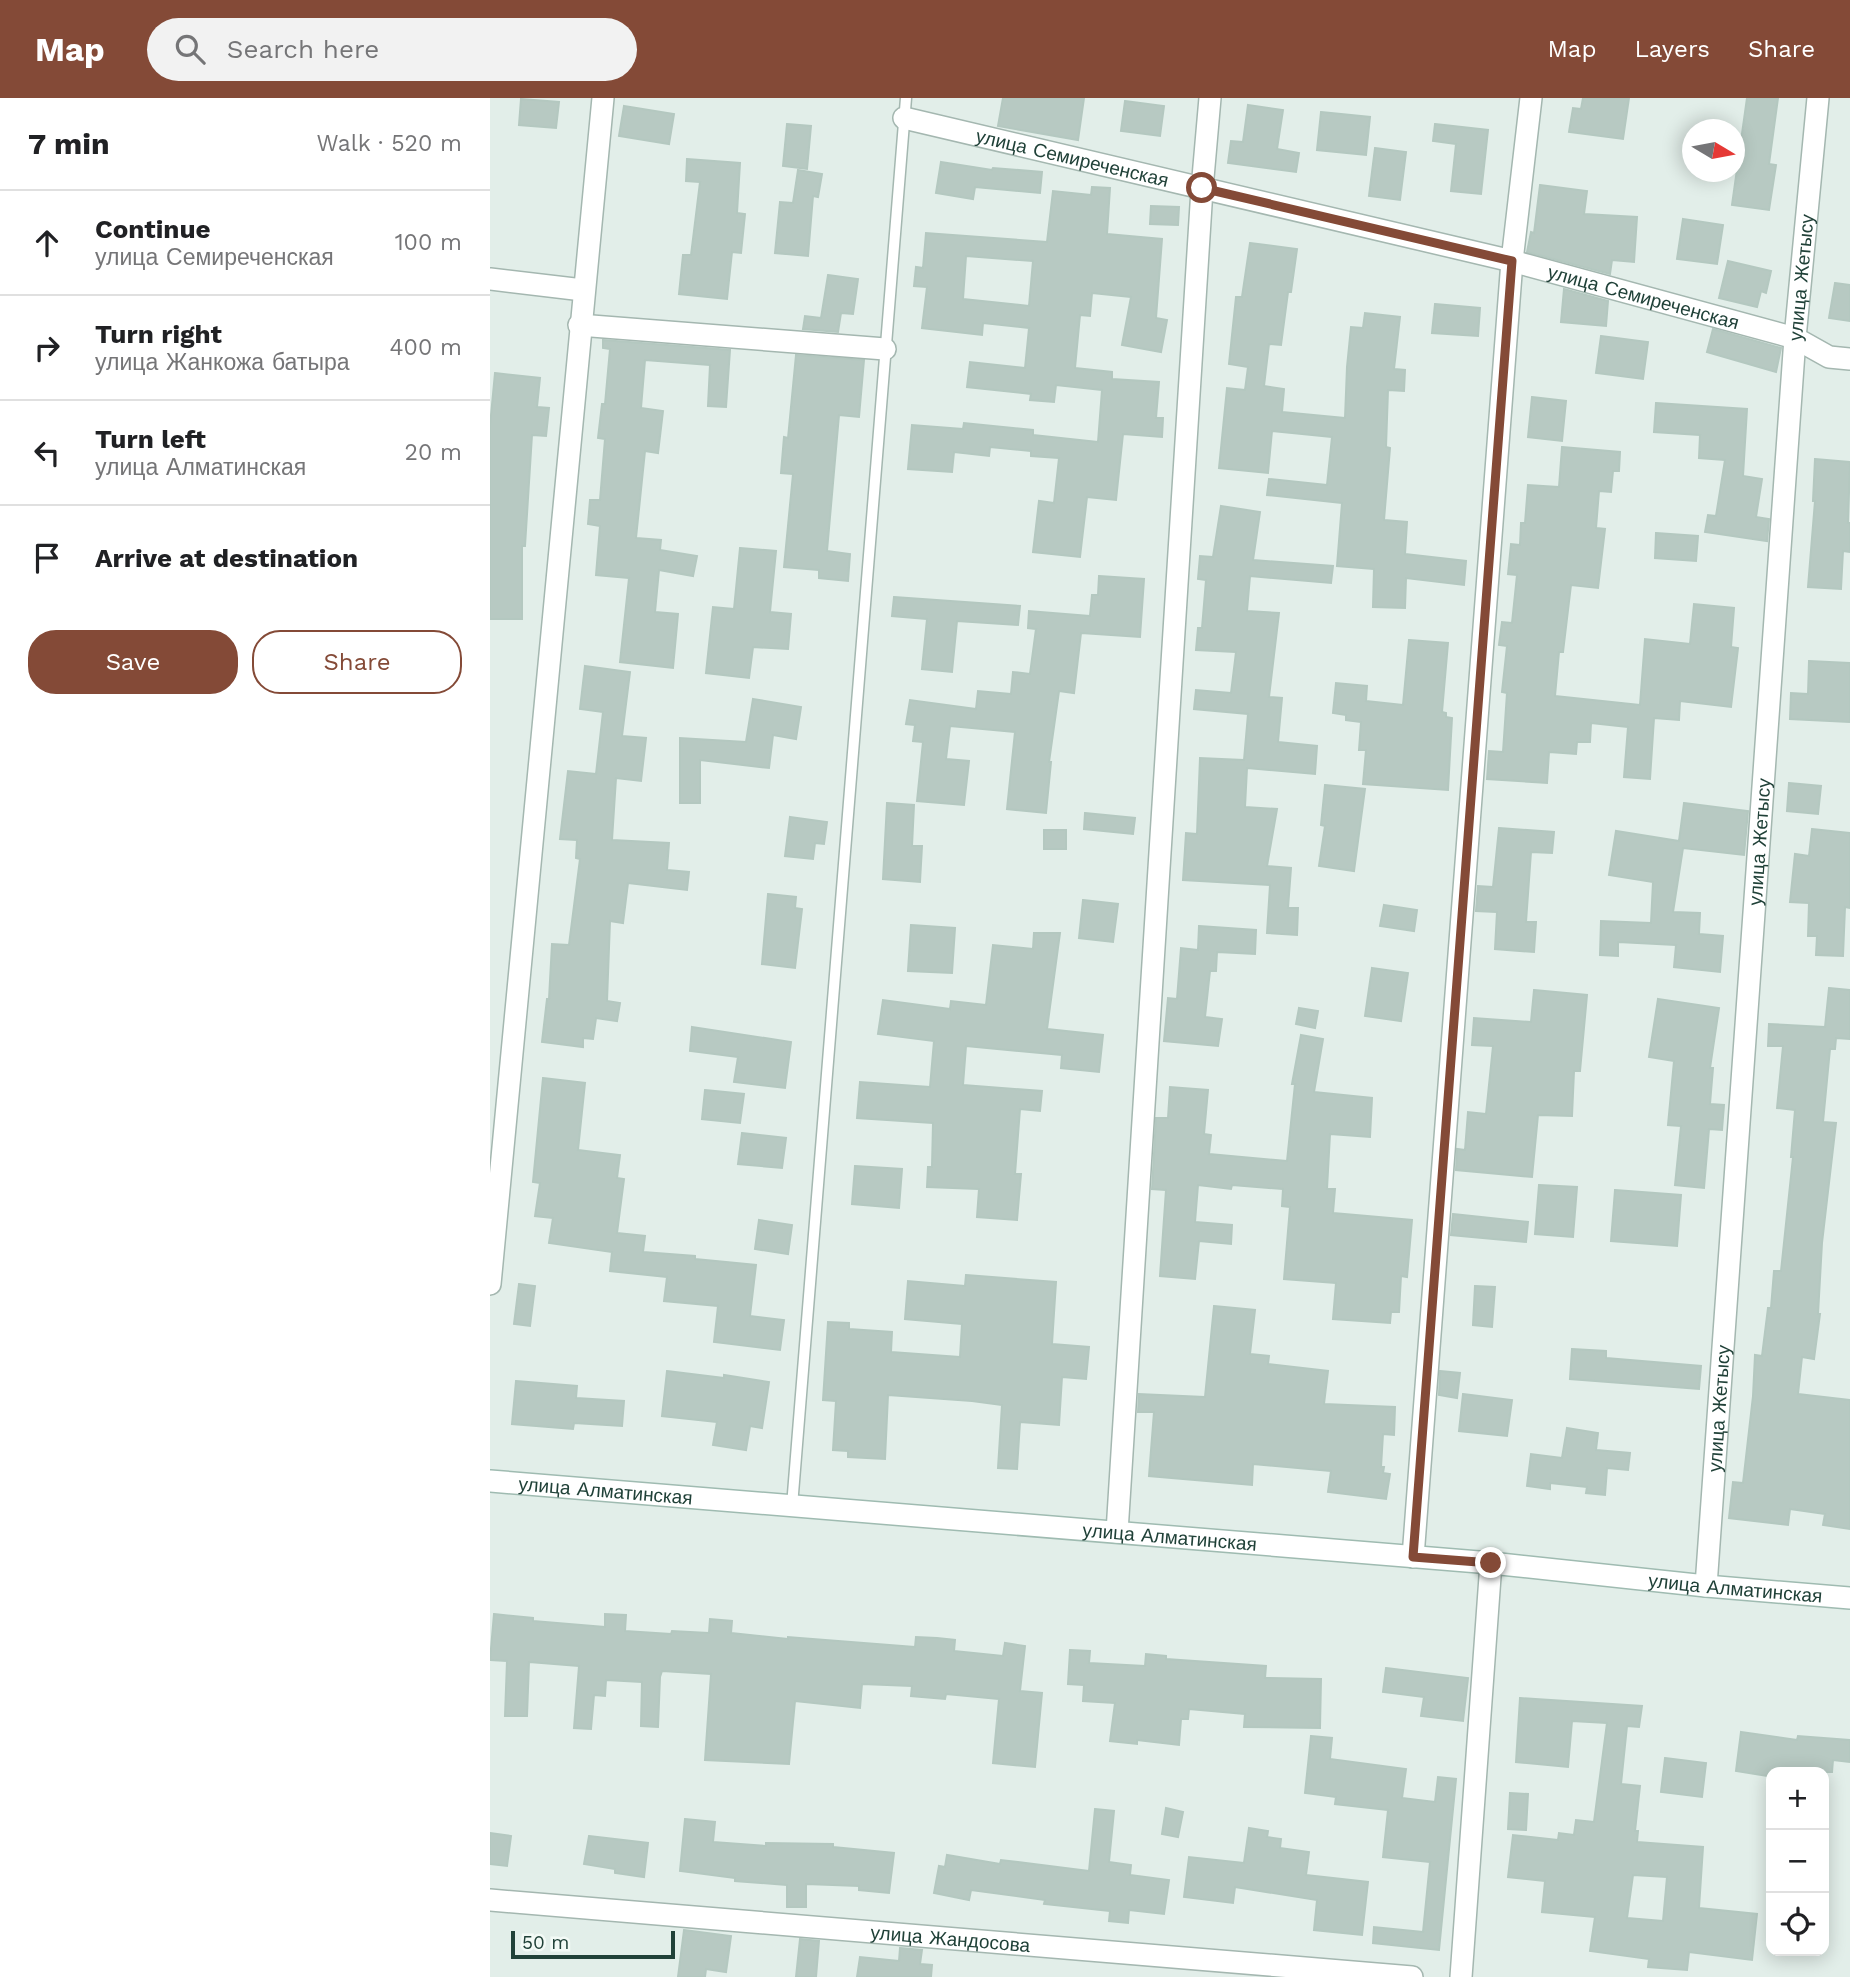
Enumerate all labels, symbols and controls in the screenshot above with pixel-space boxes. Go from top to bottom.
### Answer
search box [147,18,637,81]
text: Map [35,30,105,69]
icon: search [171,30,209,68]
text: Search here [227,34,379,64]
text: Map [1548,35,1596,63]
text: Layers [1634,35,1710,63]
text: Share [1748,35,1815,63]
north arrow [1682,119,1745,182]
street label: улица Семиреченская [974,124,1171,191]
text: 7 min [28,126,110,161]
text: Walk · 520 m [316,130,462,157]
route start [1186,172,1217,203]
street label: улица Жетысу [1783,212,1818,342]
text: Continue [95,214,211,244]
icon: ahead [28,224,66,262]
text: 100 m [395,229,462,256]
text: улица Семиреченская [95,244,334,271]
street label: улица Семиреченская [1545,260,1742,334]
text: Turn right [95,319,222,349]
icon: right [28,329,66,367]
text: 400 m [390,334,462,361]
text: улица Жанкожа батыра [95,349,350,376]
text: Turn left [95,424,206,454]
icon: left [28,434,66,472]
text: 20 m [405,439,462,466]
text: улица Алматинская [95,454,306,481]
icon: arrive [28,539,66,577]
text: Arrive at destination [95,543,358,573]
button: Save [28,630,238,694]
button: Share [252,630,462,694]
street label: улица Жетысу [1743,777,1775,906]
street label: улица Жетысу [1703,1344,1735,1473]
street label: улица Алматинская [518,1472,694,1509]
street label: улица Алматинская [1082,1518,1258,1555]
route end [1475,1547,1506,1578]
street label: улица Алматинская [1647,1568,1823,1607]
map controls [1766,1767,1829,1956]
button: + [1766,1767,1829,1830]
button: − [1766,1830,1829,1893]
button: locate [1766,1893,1829,1956]
street label: улица Жандосова [870,1920,1032,1957]
scale bar [511,1928,676,1960]
text: 50 m [522,1931,569,1954]

